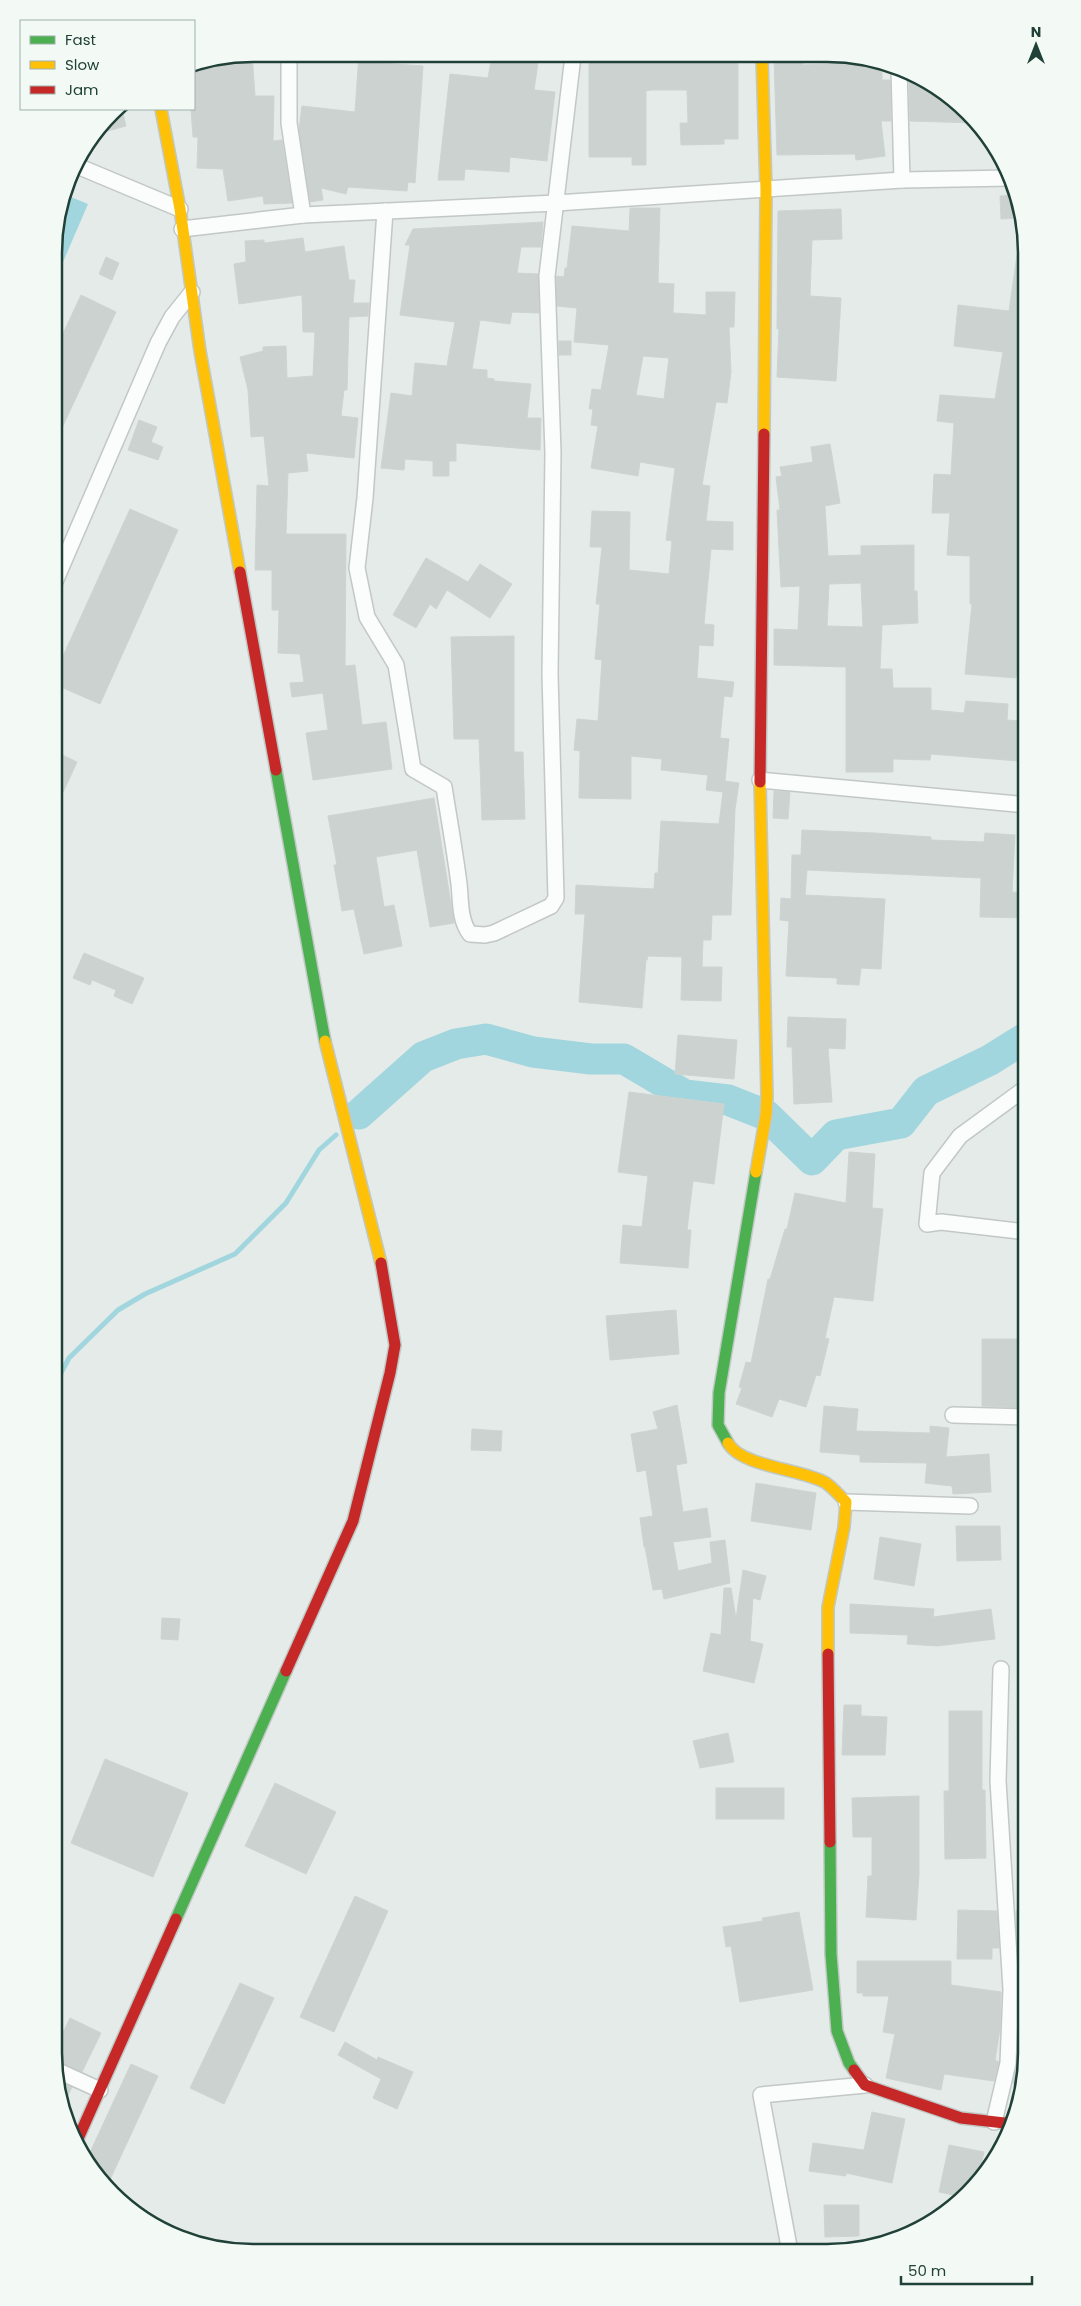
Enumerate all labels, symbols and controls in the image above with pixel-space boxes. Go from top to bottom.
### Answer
legend [20,20,195,110]
north arrow [1011,20,1061,70]
text: N [1031,22,1041,42]
text: Fast [65,29,96,50]
text: Slow [65,54,100,75]
text: Jam [65,79,99,100]
scale bar [901,2254,1032,2286]
text: 50 m [908,2260,946,2281]

